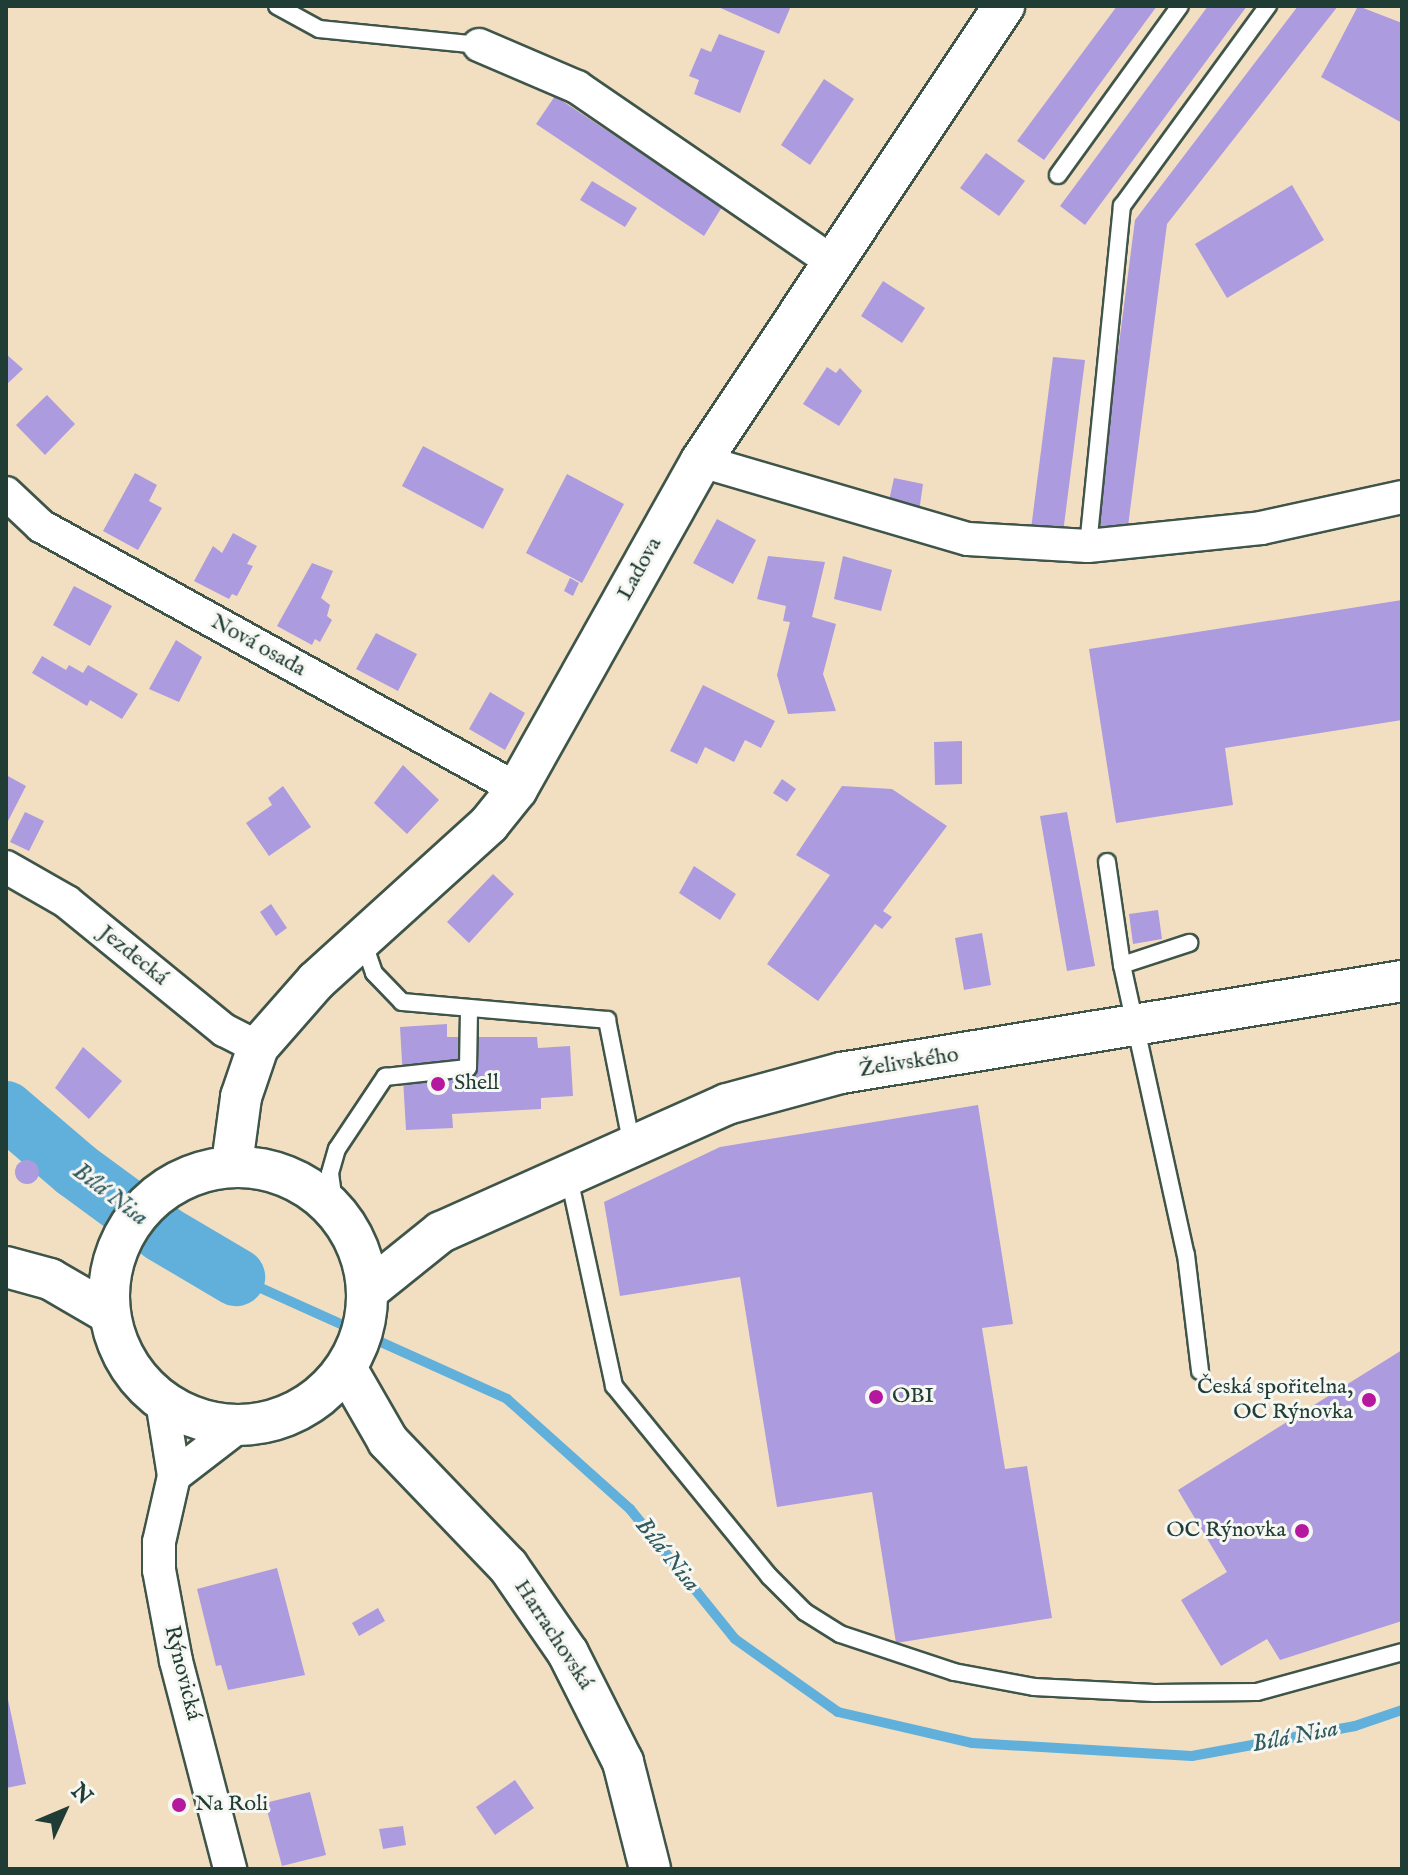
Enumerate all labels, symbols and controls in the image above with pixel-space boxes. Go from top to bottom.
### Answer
street label: Ladova [612,533,668,605]
street label: Nová osada [206,609,310,683]
street label: Jezdecká [93,920,173,992]
street label: Želivského [858,1042,960,1084]
place label: Shell [454,1071,499,1097]
marker: Shell [429,1075,447,1093]
water label: Bílá Nisa [67,1157,153,1233]
place label: Česká spořitelna, OC Rýnovka [1197,1374,1353,1426]
place label: OBI [892,1384,934,1410]
marker: OBI [867,1388,885,1406]
marker: Česká spořitelna, OC Rýnovka [1360,1391,1378,1409]
water label: Bílá Nisa [628,1512,706,1598]
place label: OC Rýnovka [1166,1518,1286,1544]
marker: OC Rýnovka [1293,1522,1311,1540]
street label: Harrachovská [508,1575,598,1695]
street label: Rýnovická [158,1623,206,1723]
water label: Bílá Nisa [1249,1715,1341,1759]
north arrow [24,1771,104,1851]
text: N [65,1778,98,1811]
place label: Na Roli [195,1792,268,1818]
marker: Na Roli [170,1796,188,1814]

